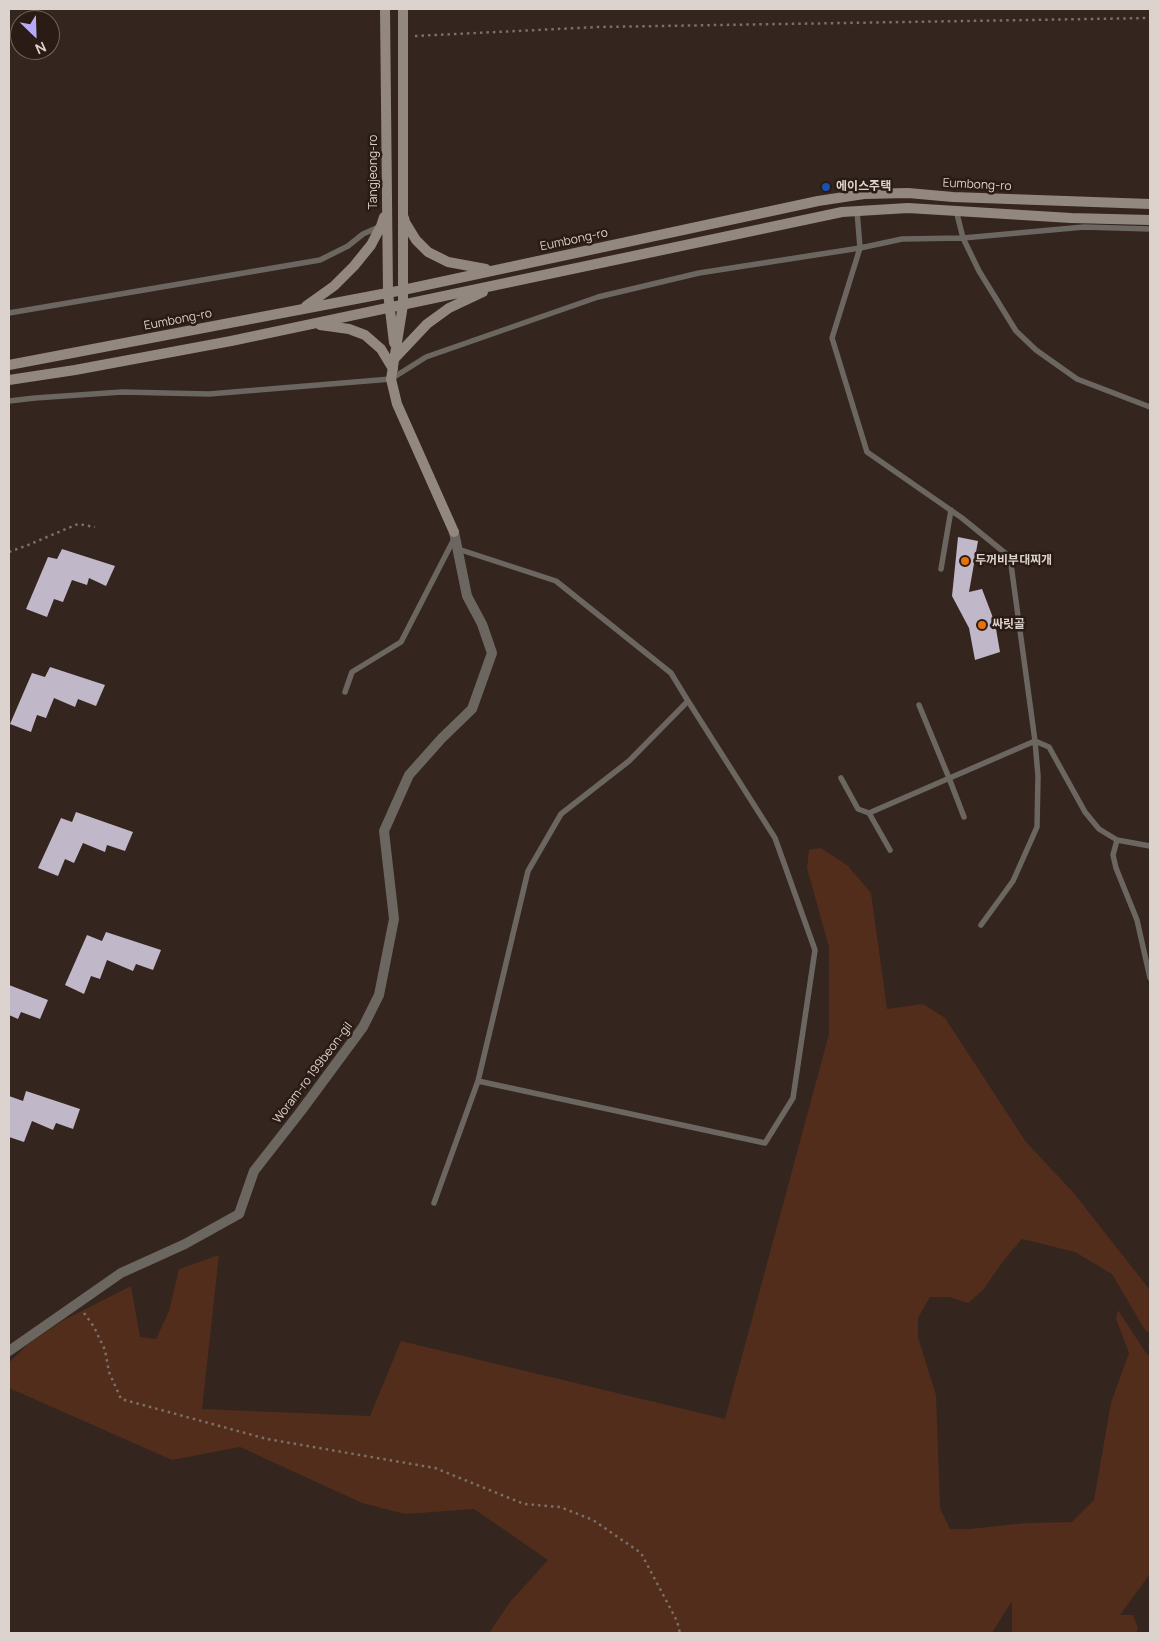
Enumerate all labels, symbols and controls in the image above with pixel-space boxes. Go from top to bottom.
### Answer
north arrow [10,10,60,60]
text: N [32,38,49,59]
street label: Tangjeong-ro [367,135,381,209]
street label: Eumbong-ro [942,176,1012,194]
place label: 에이스주택 [836,180,891,194]
marker: 에이스주택 [820,181,832,193]
street label: Eumbong-ro [539,226,609,254]
street label: Eumbong-ro [143,306,213,334]
place label: 두꺼비부대찌개 [975,554,1052,568]
marker: 두꺼비부대찌개 [959,555,971,567]
place label: 싸릿골 [992,618,1025,632]
marker: 싸릿골 [976,619,988,631]
street label: Woram-ro 199beon-gil [270,1020,356,1126]

